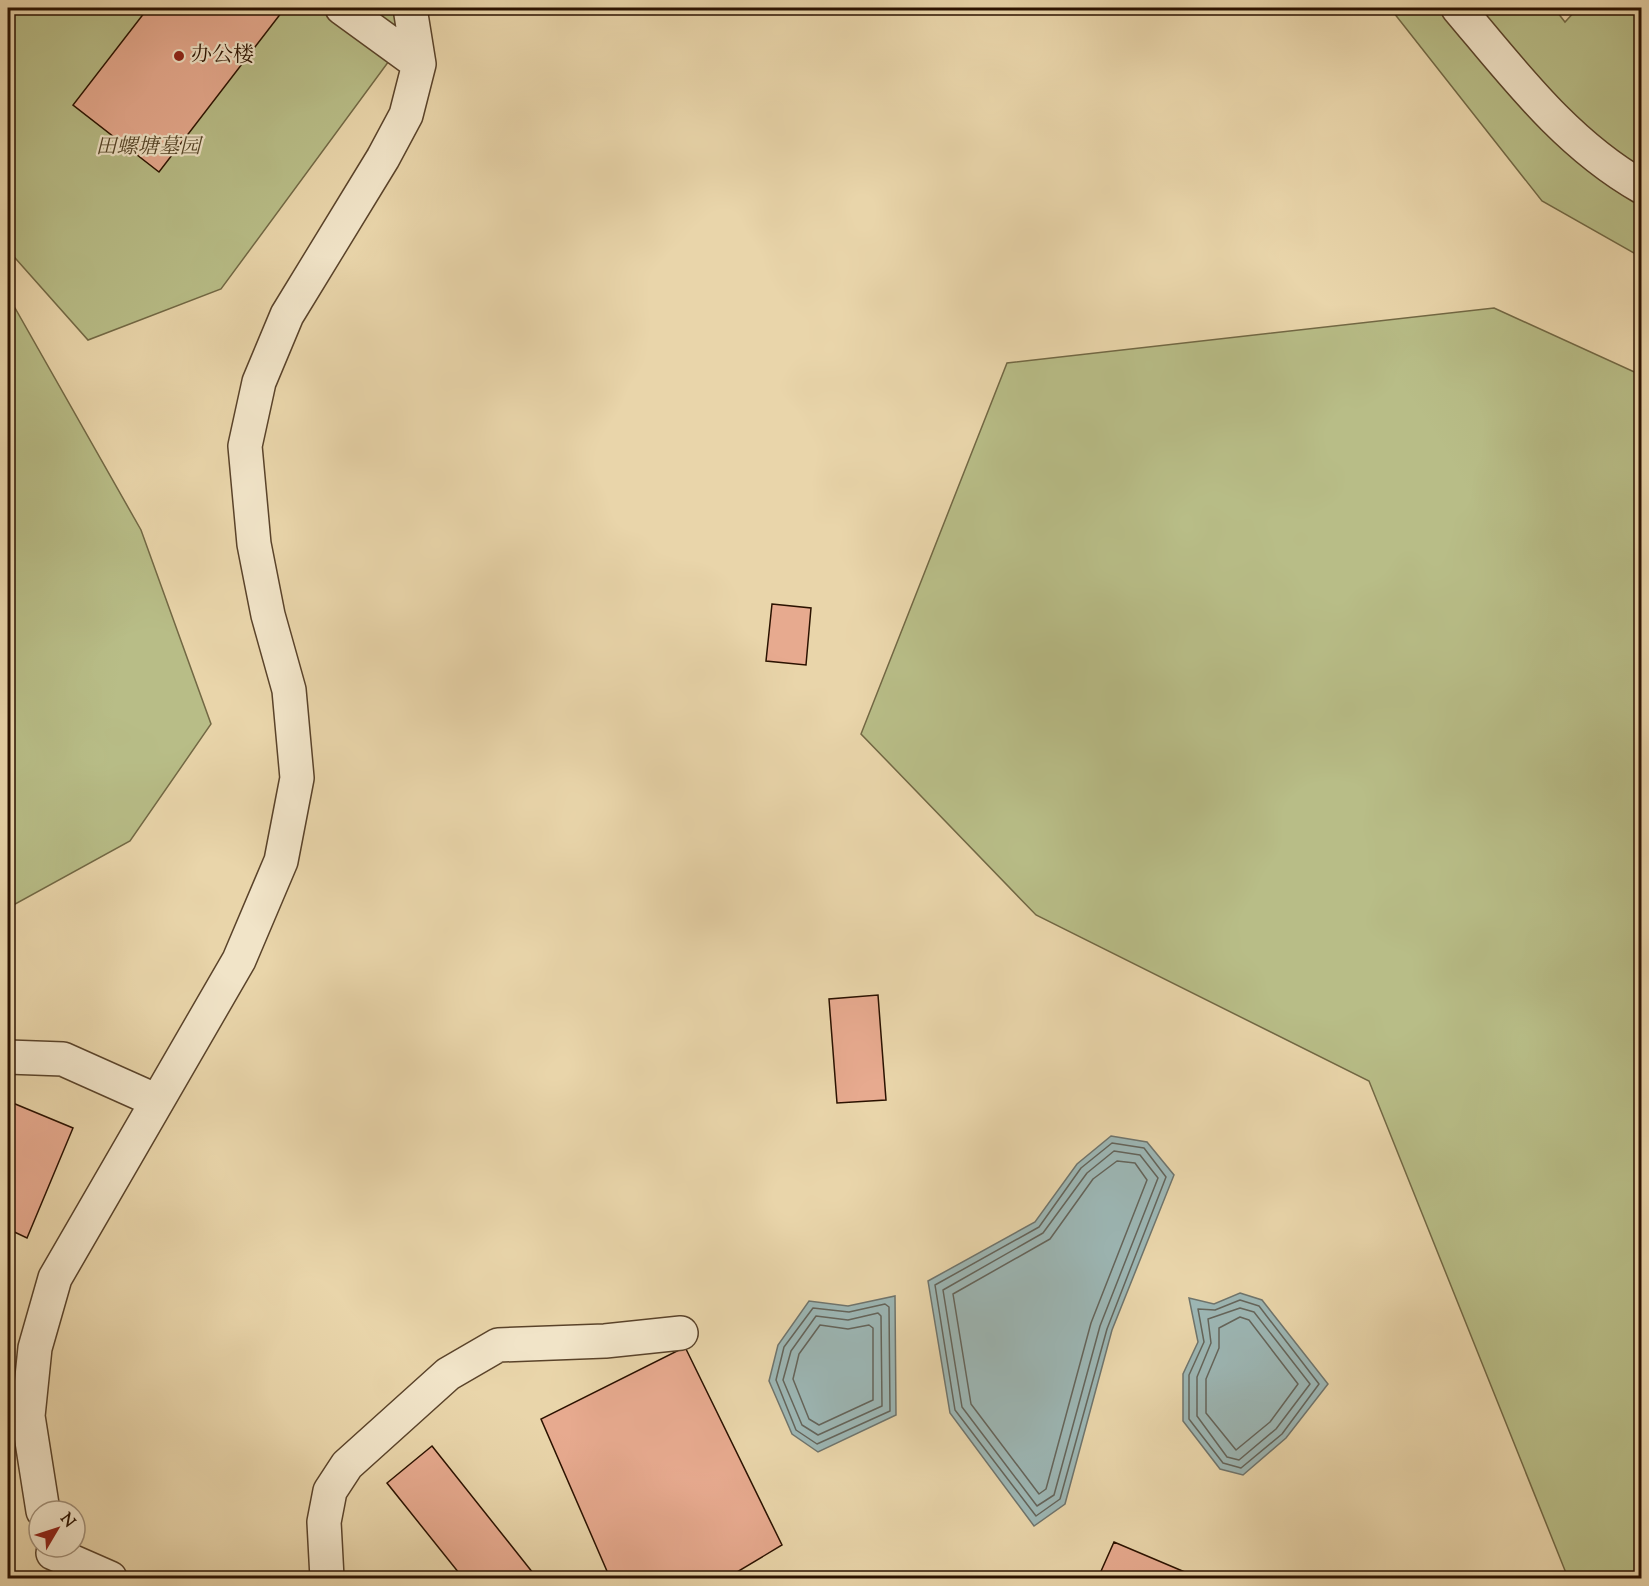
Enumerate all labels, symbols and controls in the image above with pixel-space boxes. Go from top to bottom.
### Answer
place label: 办公楼 [191,41,254,71]
marker: 办公楼 [172,49,186,63]
park label: 田螺塘墓园 [96,133,203,163]
north arrow [27,1499,87,1559]
text: N [54,1509,80,1534]

